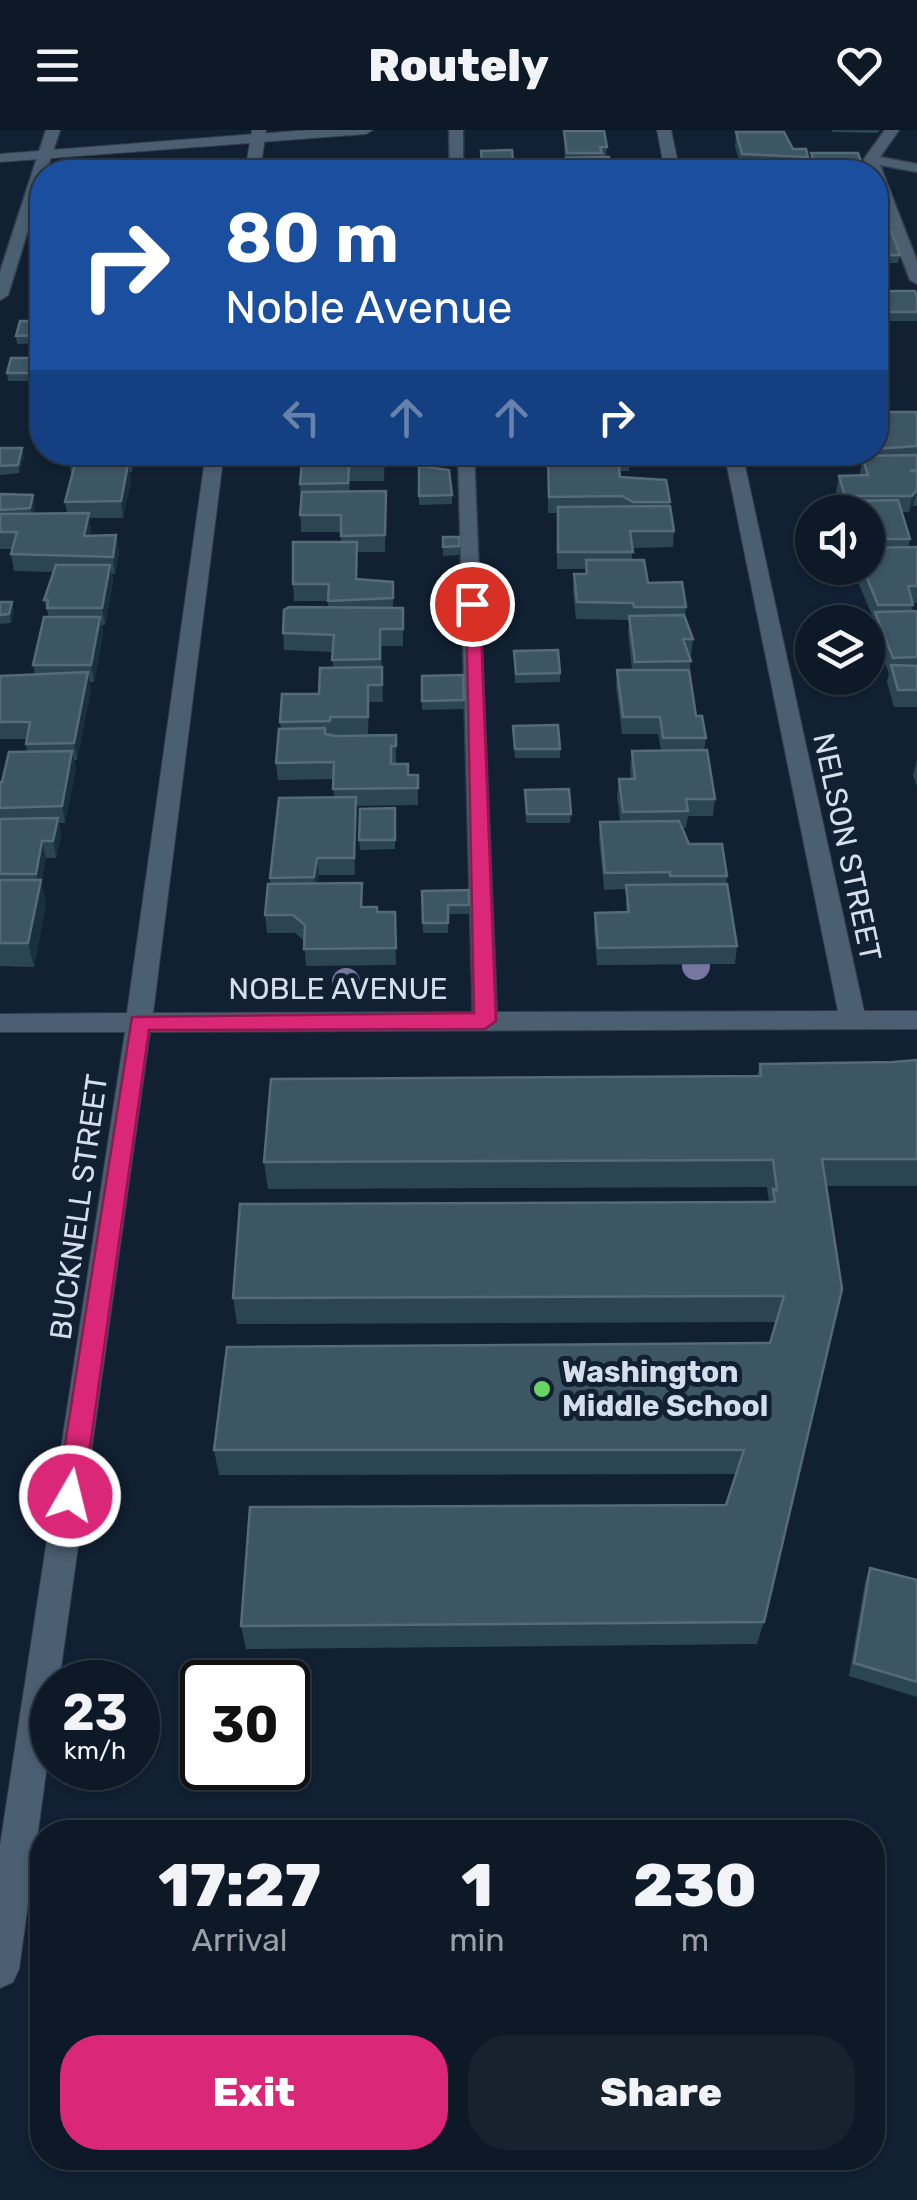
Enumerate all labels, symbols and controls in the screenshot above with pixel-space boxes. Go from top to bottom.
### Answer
icon: menu [30,38,85,93]
icon: heart [832,38,887,93]
text: Routely [368,39,549,92]
text: 80 m [225,197,399,280]
icon: right [60,200,190,330]
text: Noble Avenue [225,281,512,334]
icon: left [274,390,329,445]
icon: ahead [379,390,434,445]
icon: ahead [484,390,539,445]
icon: right [589,390,644,445]
map controls [795,495,885,695]
button: sound [795,495,885,585]
pin [430,562,515,647]
icon: arrive [445,577,500,632]
button: layers [795,605,885,695]
street label: NELSON STREET [805,730,889,964]
street label: NOBLE AVENUE [228,971,448,1007]
street label: BUCKNELL STREET [43,1072,115,1342]
place label: Washington Middle School [562,1354,768,1424]
marker: Washington Middle School [531,1378,553,1400]
position arrow [18,1444,122,1548]
speed limit sign: 30 [180,1660,310,1790]
text: 23 [62,1683,128,1743]
text: km/h [64,1736,126,1765]
text: 17:27 [158,1850,321,1921]
text: 1 [461,1850,493,1921]
text: 230 [633,1850,757,1921]
text: Arrival [192,1921,288,1959]
text: min [449,1921,505,1959]
text: m [681,1921,709,1959]
button: Exit [60,2035,448,2150]
button: Share [468,2035,855,2150]

